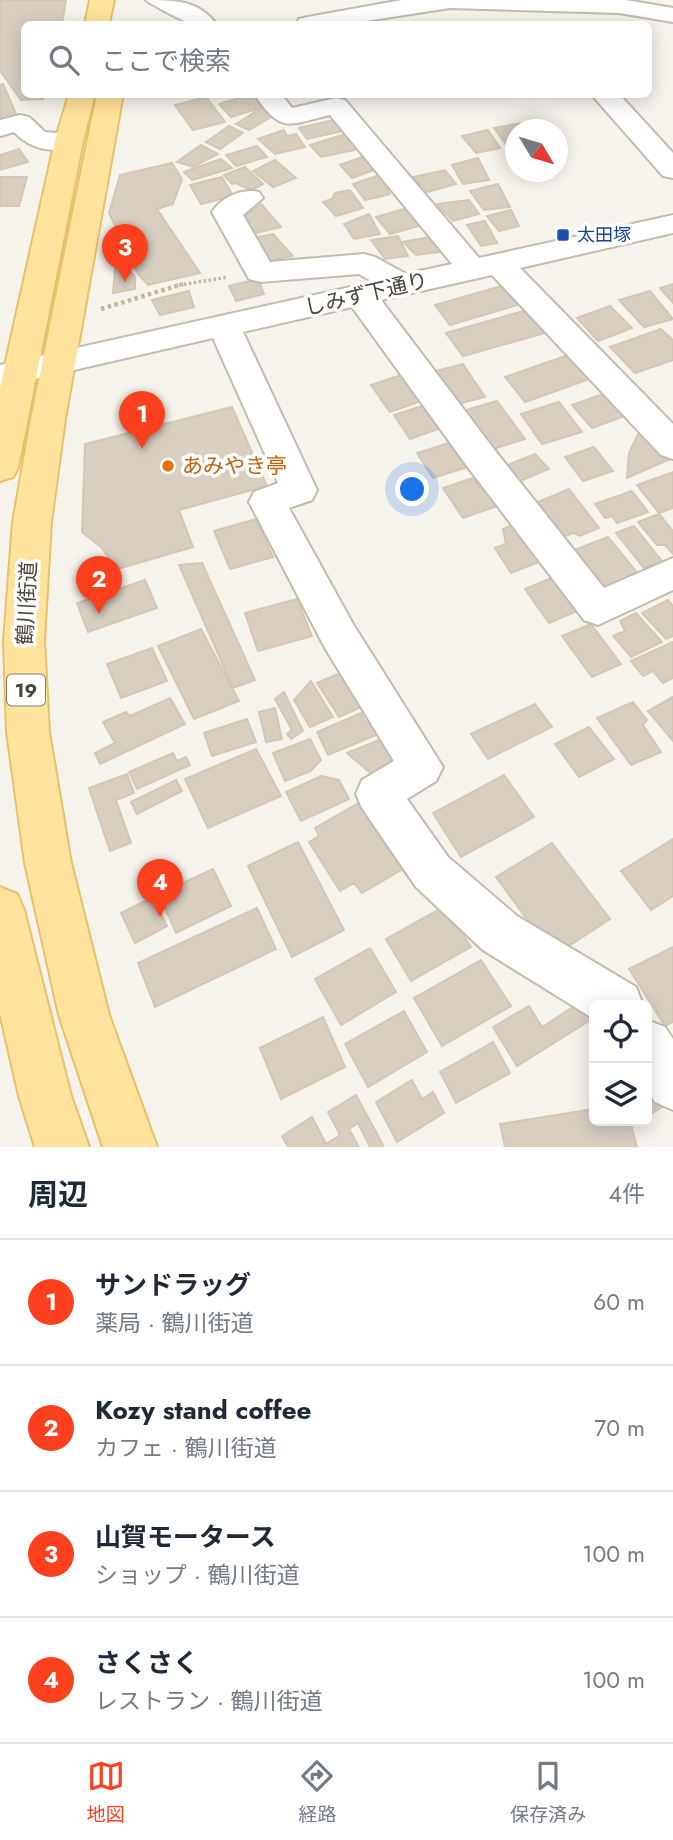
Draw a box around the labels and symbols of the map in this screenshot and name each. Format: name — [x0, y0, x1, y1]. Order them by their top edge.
north arrow — [505, 119, 568, 182]
place label: 太田塚 — [577, 222, 631, 248]
pin: 3 — [102, 224, 148, 282]
marker: 太田塚 — [555, 227, 571, 243]
street label: しみず下通り — [301, 265, 431, 323]
pin: 1 — [119, 391, 165, 449]
place label: あみやき亭 — [182, 451, 287, 481]
marker: あみやき亭 — [160, 458, 176, 474]
your location — [395, 472, 429, 506]
pin: 2 — [76, 556, 122, 614]
street label: 鶴川街道 — [10, 560, 44, 646]
road number: 19 — [7, 674, 45, 706]
pin: 4 — [137, 859, 183, 917]

